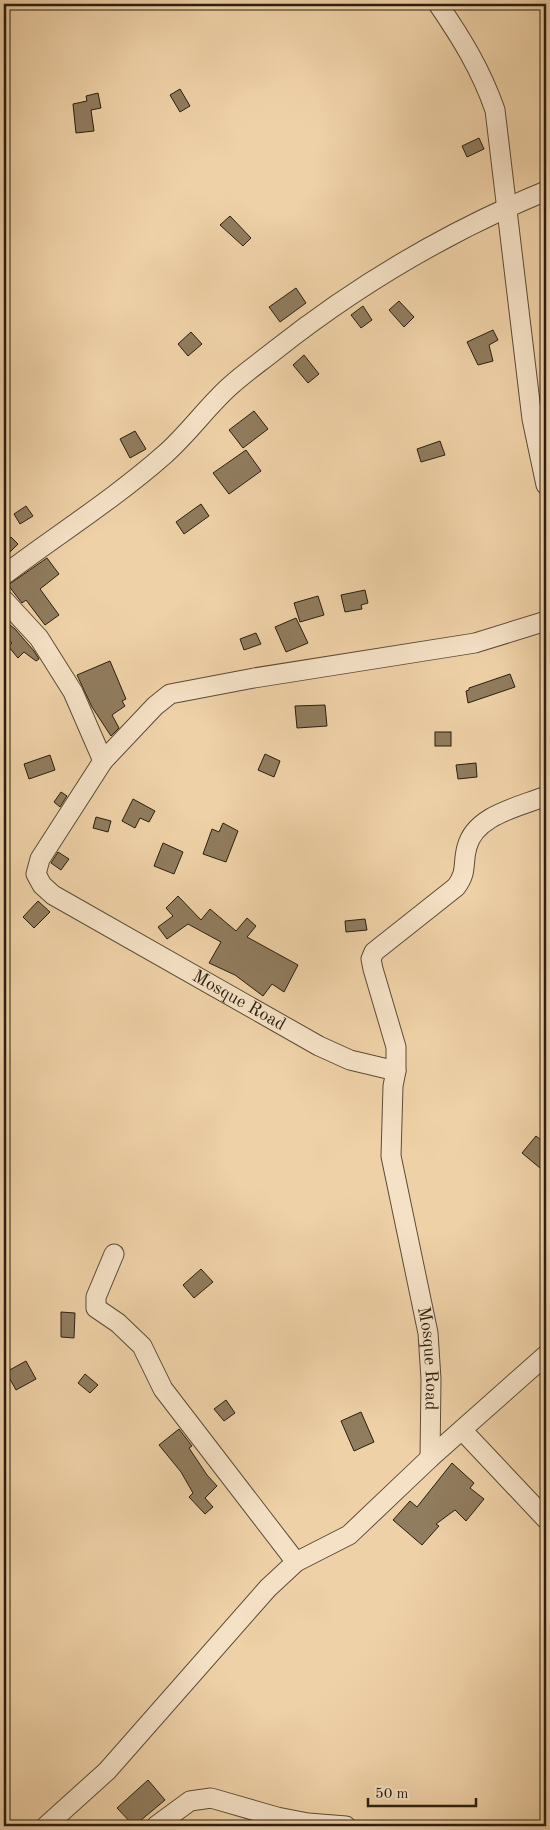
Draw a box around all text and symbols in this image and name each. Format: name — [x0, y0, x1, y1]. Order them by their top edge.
street label: Mosque Road — [189, 967, 289, 1034]
street label: Mosque Road — [414, 1305, 440, 1411]
scale bar — [368, 1775, 475, 1807]
text: 50 m — [375, 1787, 409, 1802]

